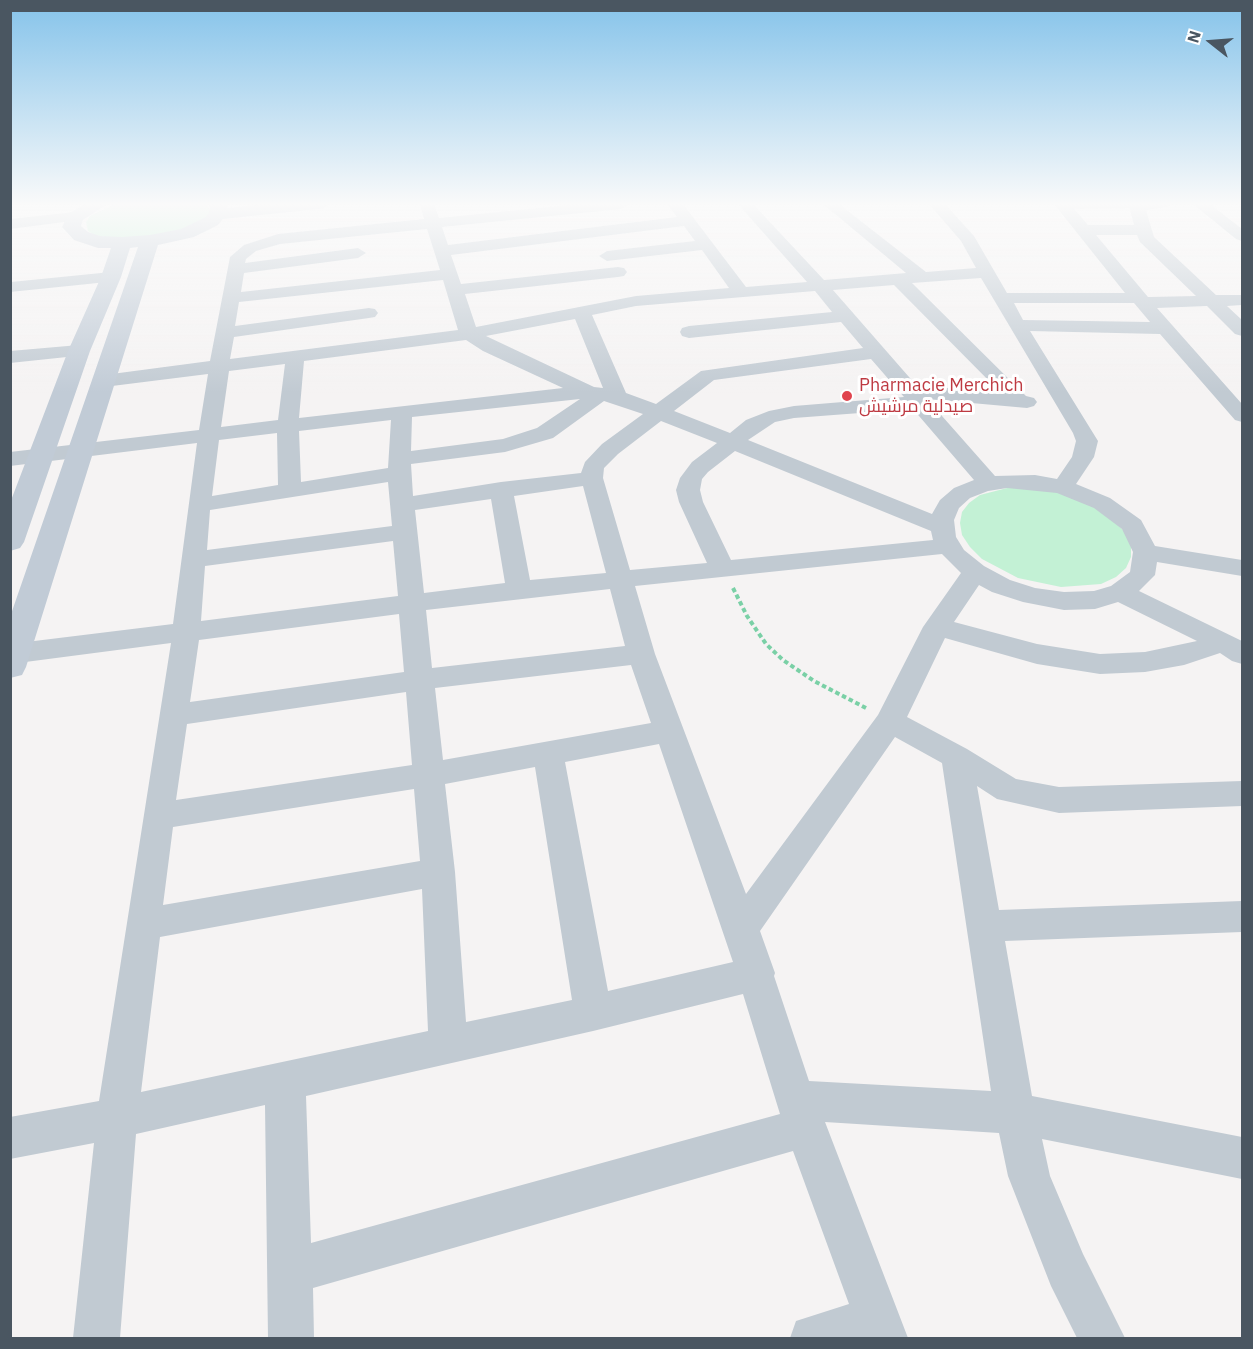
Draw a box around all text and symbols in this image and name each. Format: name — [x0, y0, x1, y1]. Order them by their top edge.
north arrow — [1181, 12, 1241, 72]
text: N — [1183, 28, 1205, 45]
place label: Pharmacie Merchich صيدلية مرشيش — [859, 375, 1023, 418]
marker: Pharmacie Merchich صيدلية مرشيش — [840, 389, 854, 403]

